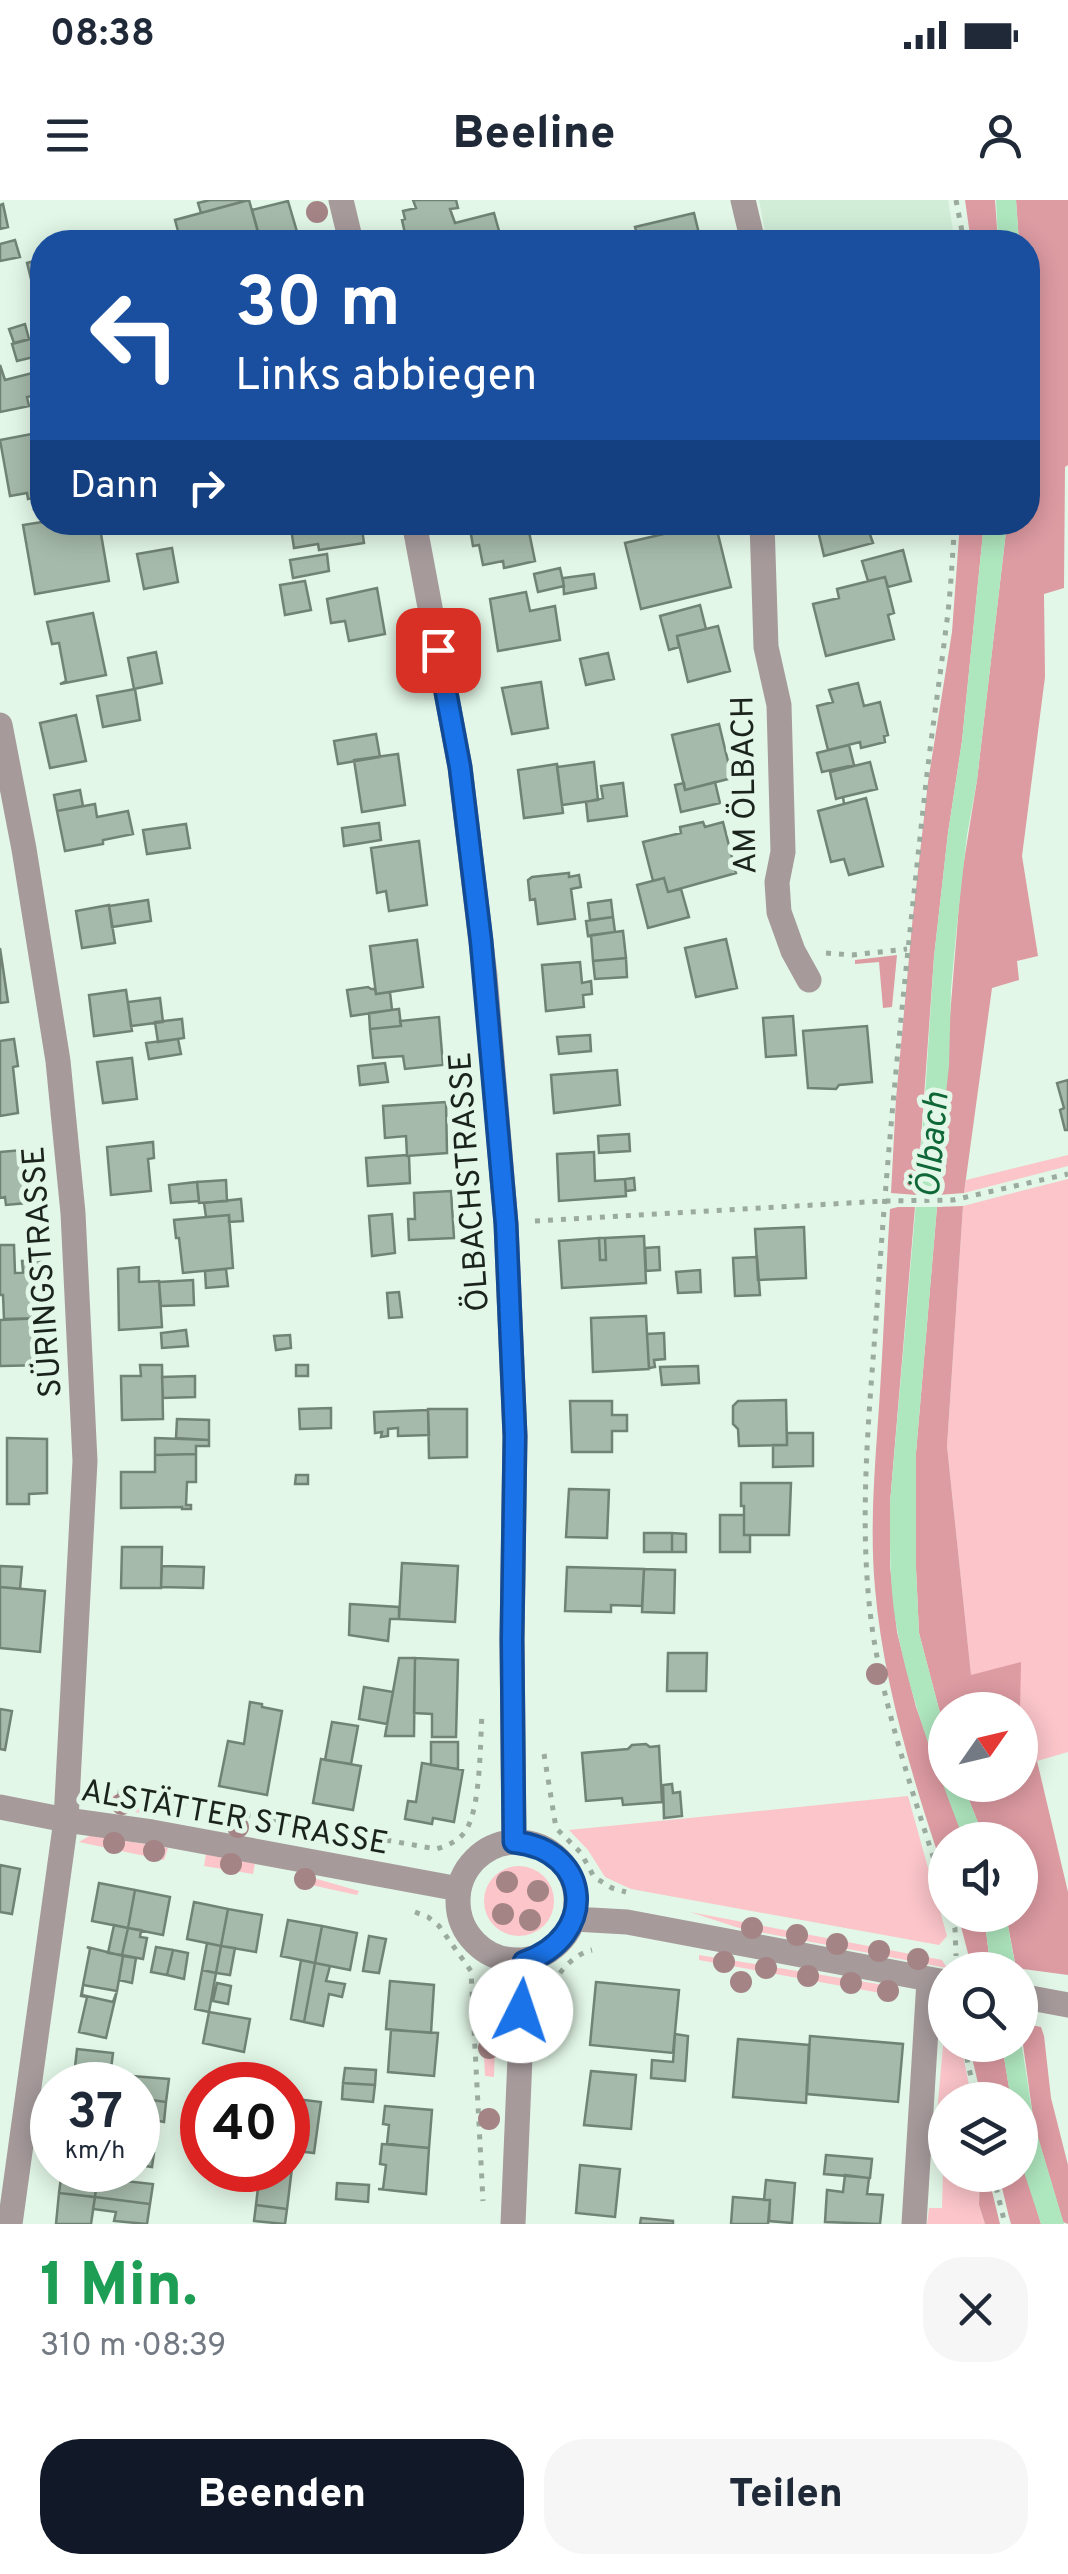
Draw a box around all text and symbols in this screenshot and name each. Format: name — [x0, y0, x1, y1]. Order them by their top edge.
text: 08:38 — [50, 11, 155, 60]
text: Beeline — [453, 107, 615, 164]
icon: menu — [40, 108, 95, 163]
icon: person — [973, 108, 1028, 163]
text: 30 m — [235, 262, 401, 351]
icon: left — [70, 270, 200, 400]
text: Links abbiegen — [235, 349, 537, 406]
icon: right — [179, 460, 234, 515]
text: Dann — [70, 463, 159, 512]
pin — [396, 608, 481, 693]
icon: arrive — [411, 623, 466, 678]
street label: AM ÖLBACH — [722, 695, 768, 875]
street label: ÖLBACHSTRASSE — [440, 1051, 500, 1313]
water label: Ölbach — [907, 1090, 961, 1200]
street label: SÜRINGSTRASSE — [13, 1145, 73, 1399]
north arrow — [928, 1692, 1038, 1802]
map controls — [928, 1692, 1038, 2192]
street label: ALSTÄTTER STRASSE — [78, 1771, 392, 1866]
button: sound — [928, 1822, 1038, 1932]
button: search — [928, 1952, 1038, 2062]
position arrow — [469, 1959, 573, 2063]
speed limit sign: 40 — [180, 2062, 310, 2192]
button: layers — [928, 2082, 1038, 2192]
text: 37 — [67, 2083, 123, 2146]
text: km/h — [65, 2136, 125, 2168]
text: 1 Min. — [40, 2251, 198, 2327]
button: close — [923, 2257, 1028, 2362]
text: 310 m · 08:39 — [40, 2327, 226, 2367]
button: Beenden — [40, 2439, 524, 2554]
button: Teilen — [544, 2439, 1028, 2554]

